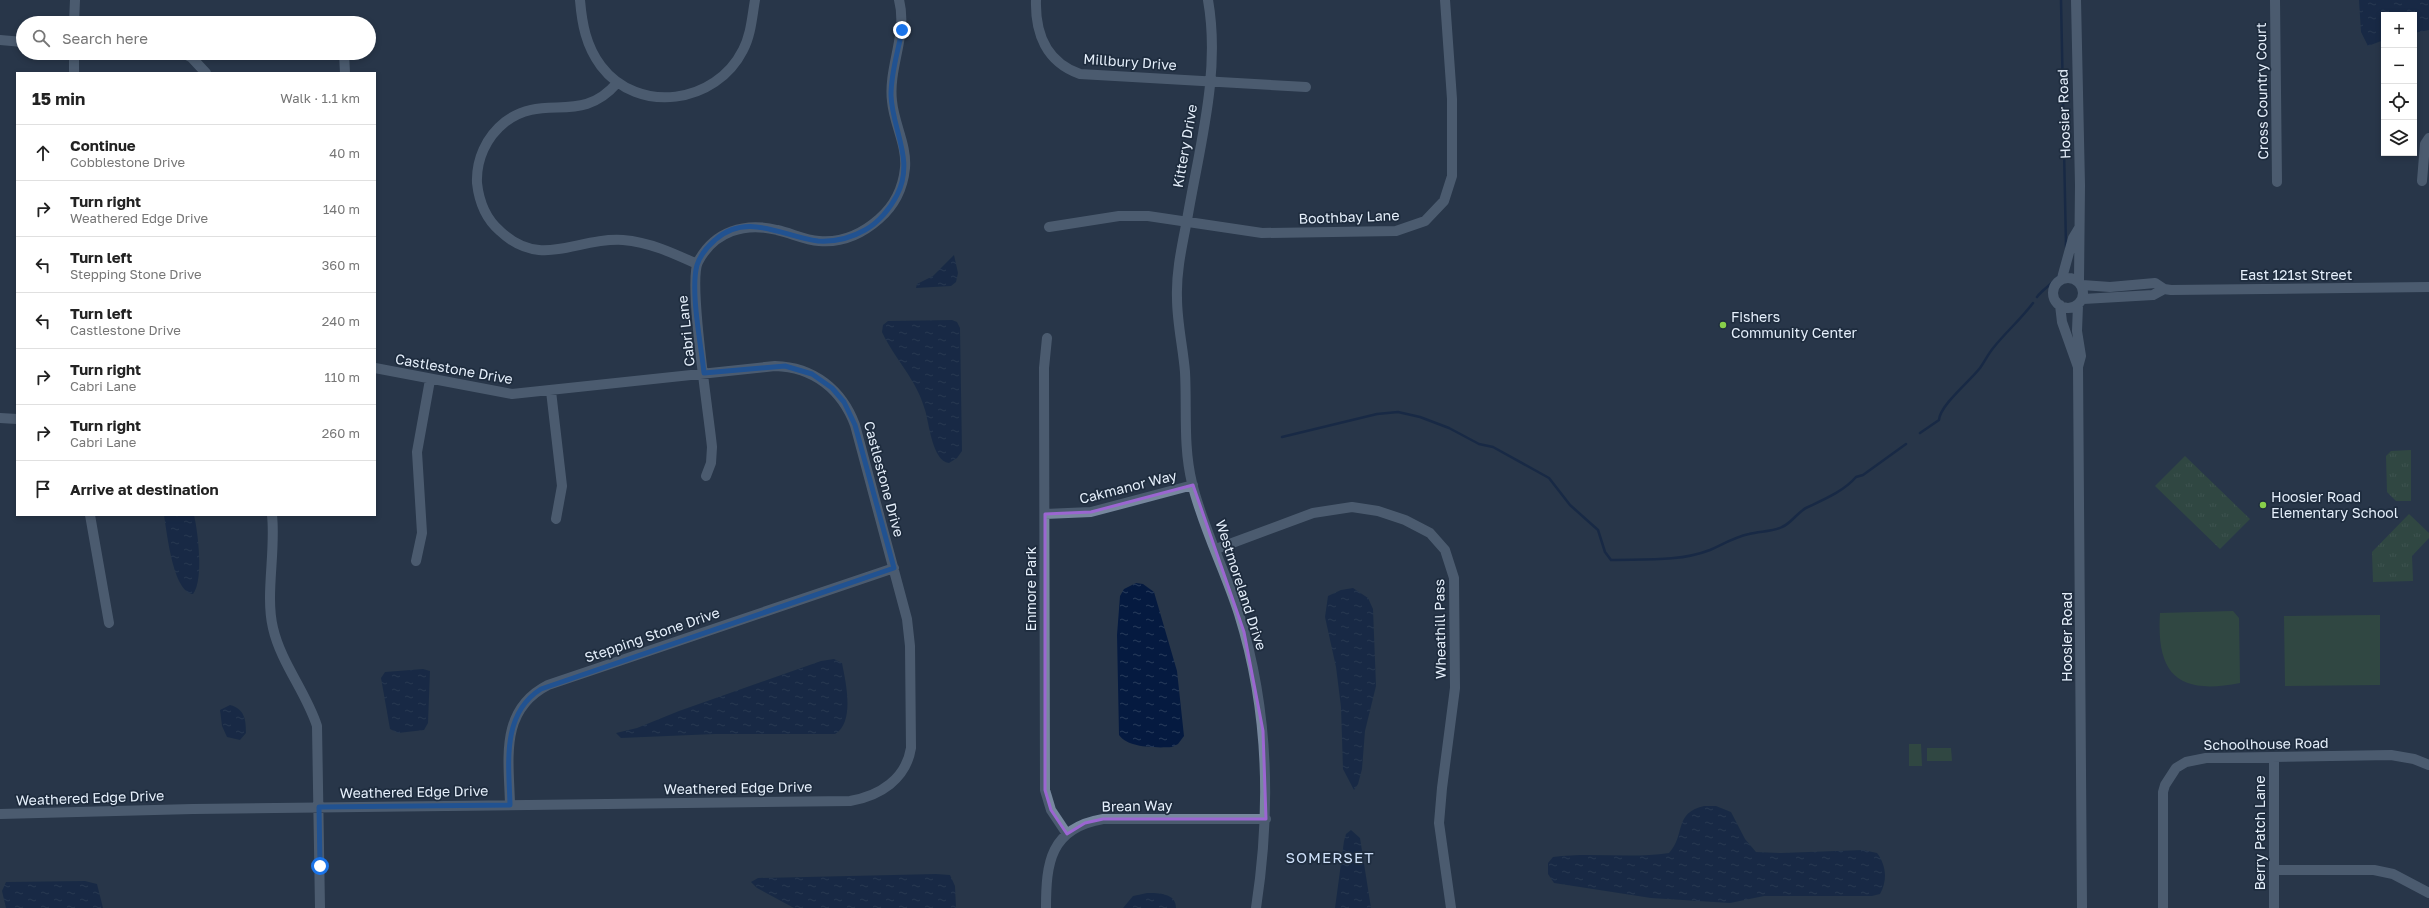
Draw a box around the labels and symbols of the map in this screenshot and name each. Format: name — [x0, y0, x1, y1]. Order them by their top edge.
route end — [893, 21, 911, 39]
street label: Cross Country Court — [2252, 22, 2271, 160]
street label: Millbury Drive — [1083, 50, 1177, 73]
street label: Hoosier Road — [2053, 69, 2074, 159]
street label: Kittery Drive — [1169, 103, 1200, 189]
street label: Boothbay Lane — [1298, 206, 1400, 227]
street label: East 121st Street — [2240, 266, 2352, 283]
street label: Cabri Lane — [673, 295, 698, 368]
place label: Fishers Community Center — [1731, 308, 1858, 341]
marker: Fishers Community Center — [1718, 320, 1728, 330]
street label: Castlestone Drive — [394, 350, 514, 387]
street label: Castlestone Drive — [861, 419, 908, 539]
street label: Cakmanor Way — [1077, 466, 1179, 507]
place label: Hoosier Road Elementary School — [2271, 488, 2398, 521]
marker: Hoosier Road Elementary School — [2258, 500, 2268, 510]
street label: Westmoreland Drive — [1212, 518, 1271, 652]
street label: Enmore Park — [1022, 546, 1039, 632]
street label: Wheathill Pass — [1430, 579, 1449, 679]
street label: Hoosier Road — [2058, 592, 2075, 682]
street label: Stepping Stone Drive — [582, 603, 722, 666]
street label: Schoolhouse Road — [2203, 734, 2329, 753]
street label: Berry Patch Lane — [2251, 775, 2268, 891]
street label: Weathered Edge Drive — [664, 778, 812, 797]
street label: Weathered Edge Drive — [340, 782, 488, 801]
street label: Weathered Edge Drive — [15, 786, 165, 809]
street label: Brean Way — [1101, 796, 1173, 815]
district label: SOMERSET — [1285, 848, 1375, 866]
route start — [311, 857, 329, 875]

